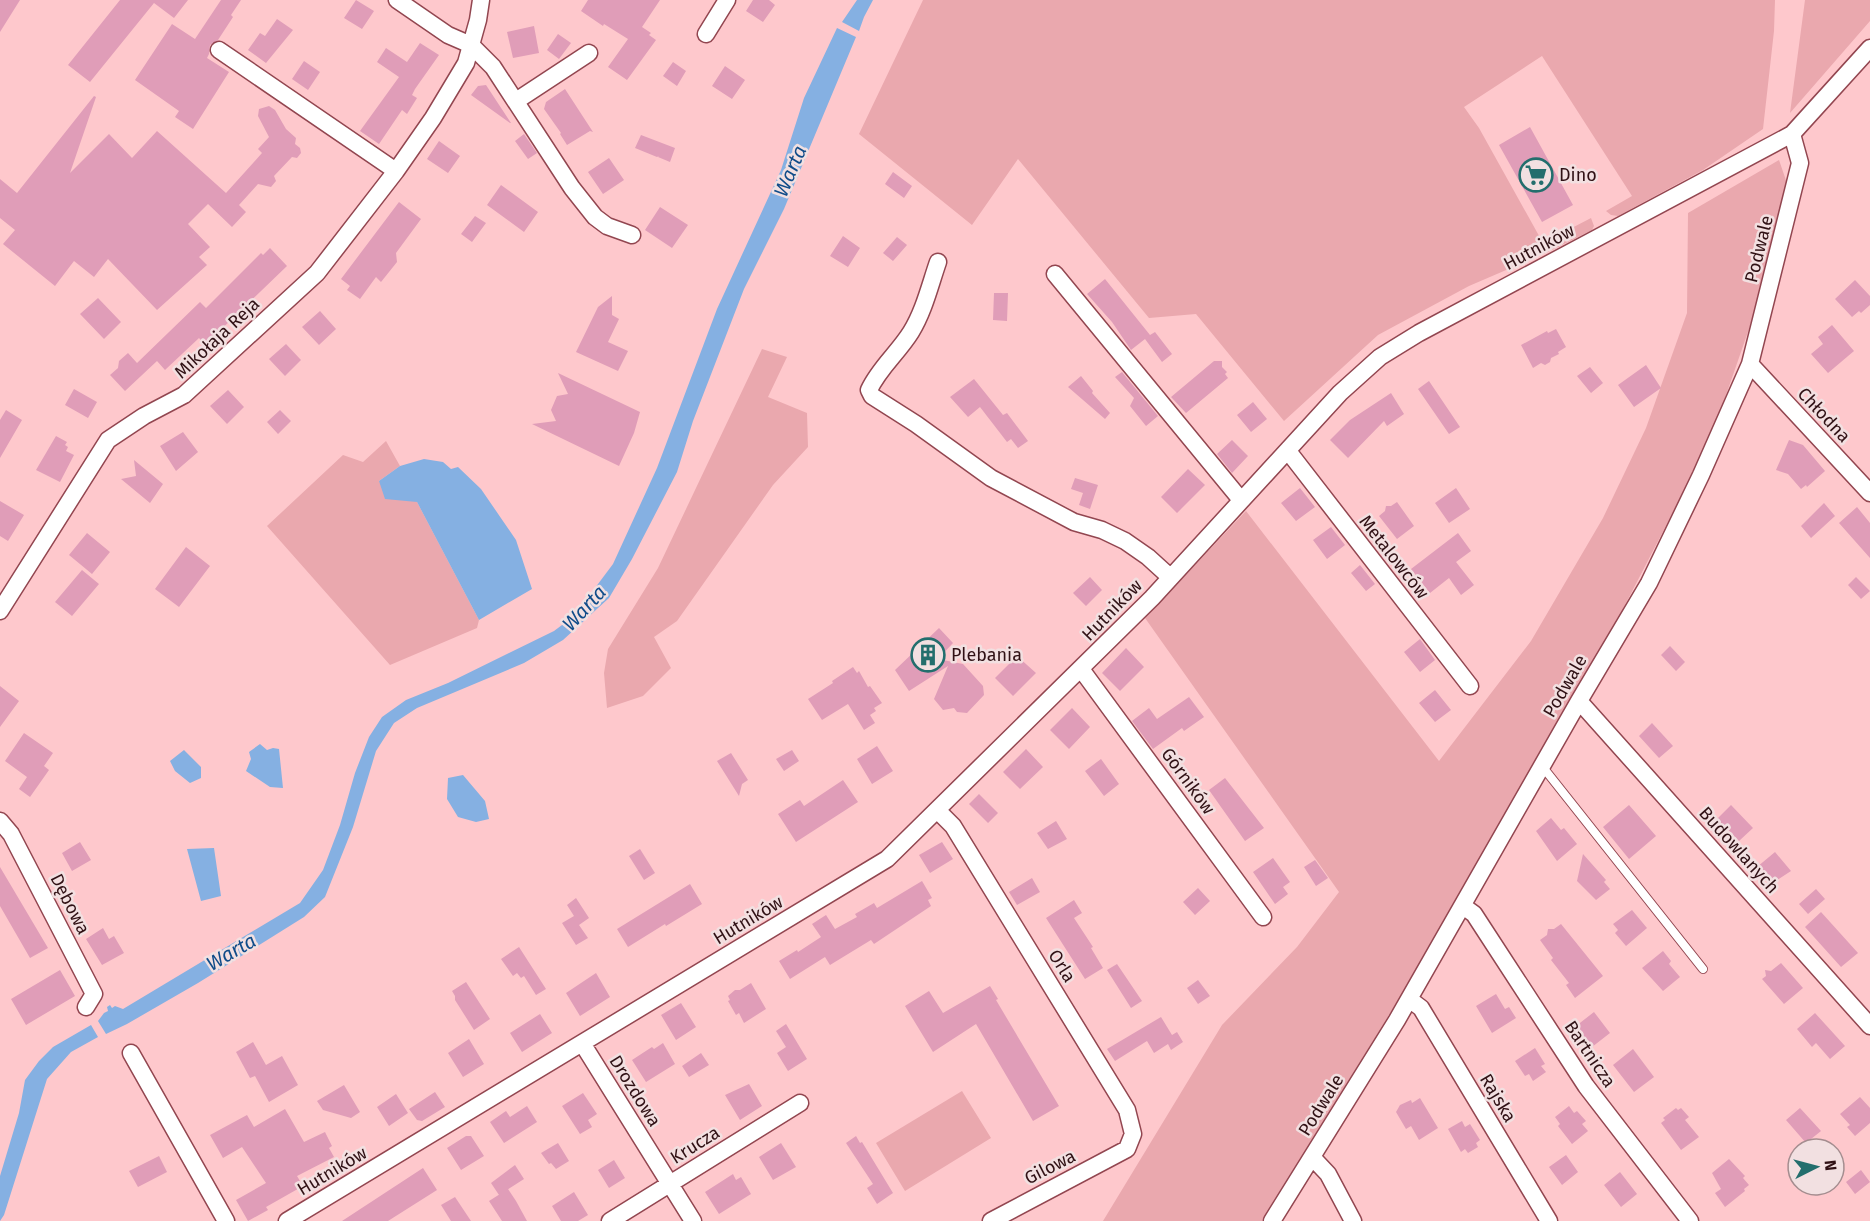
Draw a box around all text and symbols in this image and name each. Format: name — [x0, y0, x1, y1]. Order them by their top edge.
water label: Warta — [769, 142, 811, 200]
supermarket icon: Dino — [1518, 157, 1554, 193]
place label: Dino — [1559, 164, 1597, 186]
street label: Podwale — [1740, 213, 1778, 285]
street label: Hutników — [1500, 219, 1578, 275]
street label: Mikołaja Reja — [170, 293, 264, 383]
street label: Chłodna — [1793, 383, 1855, 447]
street label: Metalowców — [1355, 511, 1434, 603]
street label: Hutników — [1077, 574, 1147, 645]
water label: Warta — [557, 580, 611, 636]
building icon: Plebania — [910, 637, 946, 673]
place label: Plebania — [951, 644, 1022, 666]
street label: Podwale — [1538, 651, 1592, 721]
street label: Górników — [1156, 743, 1220, 819]
street label: Budowlanych — [1694, 802, 1784, 898]
street label: Dębowa — [45, 870, 95, 938]
street label: Hutników — [709, 891, 787, 949]
water label: Warta — [202, 928, 260, 976]
street label: Orla — [1044, 946, 1080, 986]
street label: Bartnicza — [1560, 1016, 1620, 1092]
street label: Drozdowa — [605, 1051, 665, 1131]
street label: Podwale — [1294, 1070, 1348, 1140]
street label: Rajska — [1475, 1070, 1521, 1126]
street label: Krucza — [666, 1121, 724, 1169]
north arrow — [1786, 1137, 1846, 1197]
street label: Hutników — [293, 1142, 371, 1200]
street label: Gilowa — [1021, 1145, 1079, 1189]
text: N — [1820, 1159, 1840, 1172]

